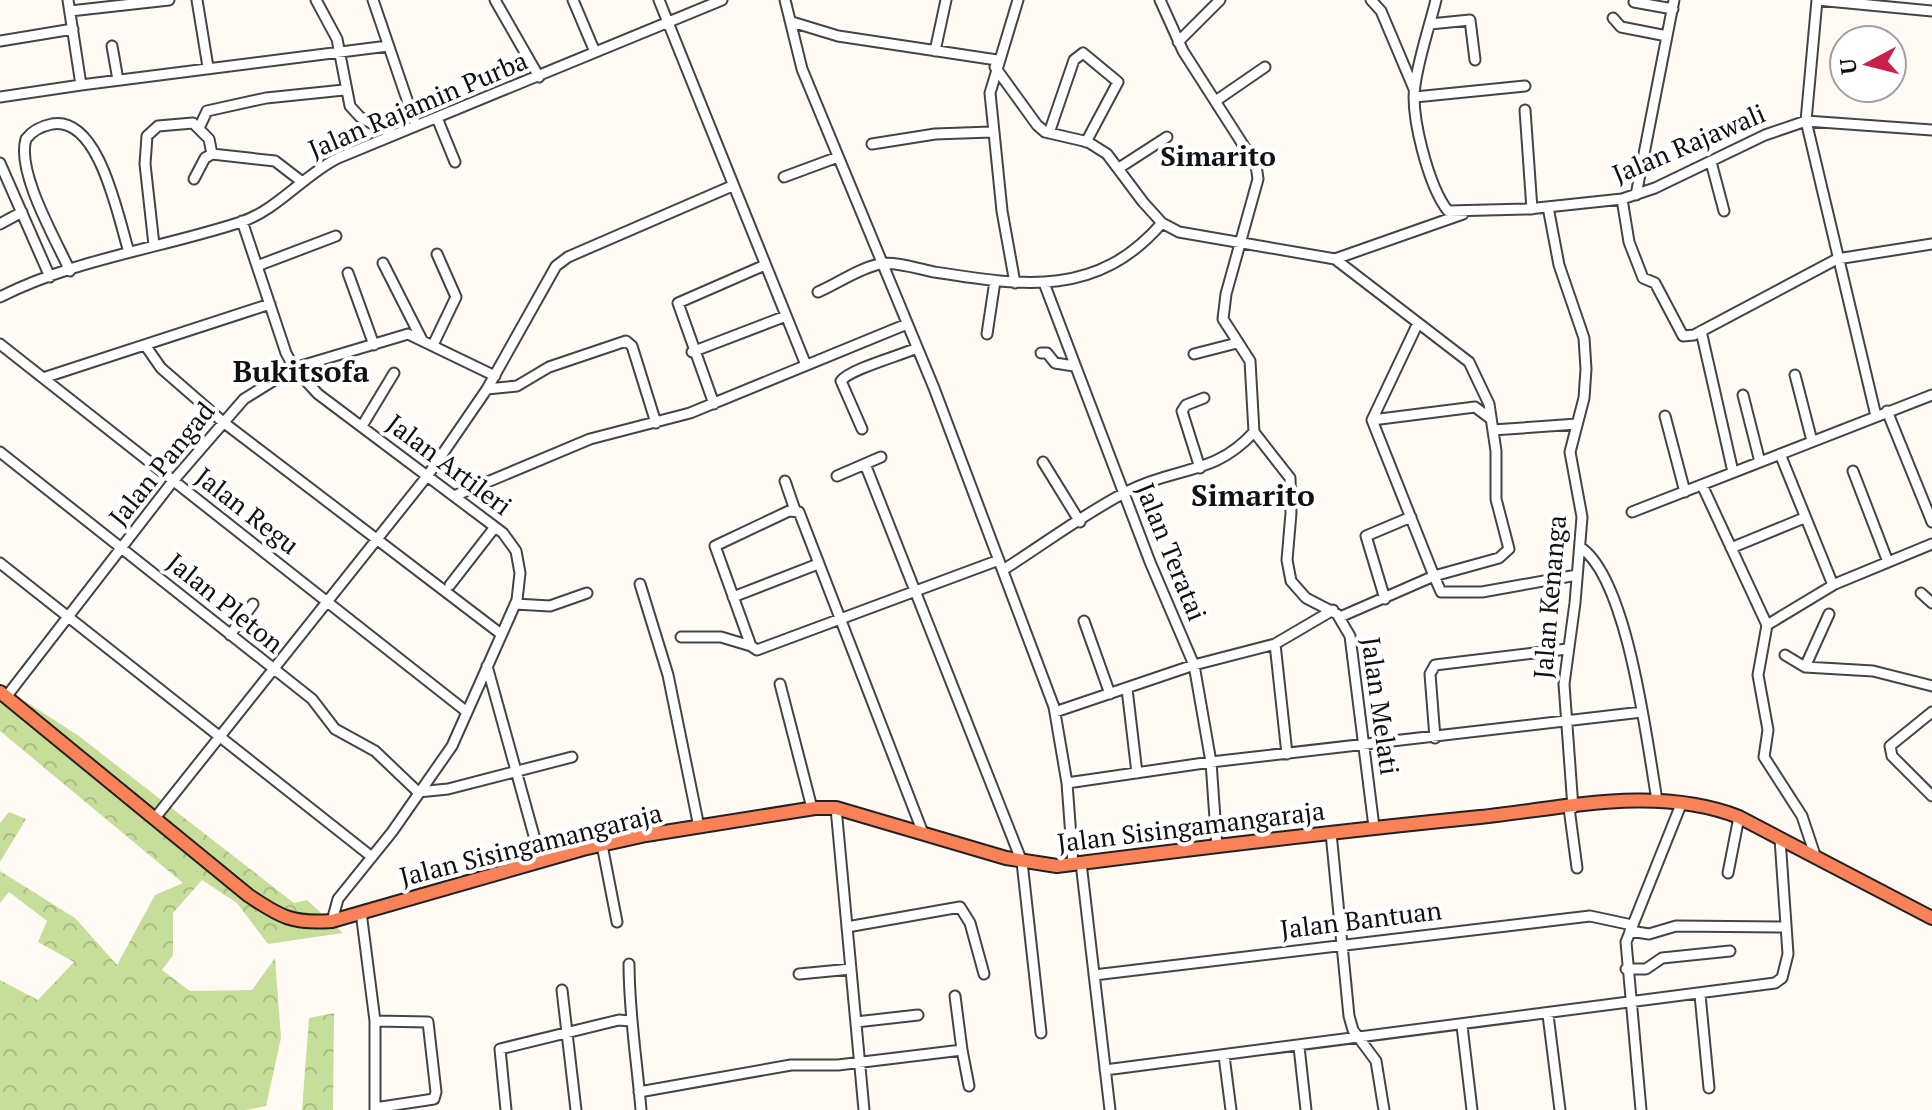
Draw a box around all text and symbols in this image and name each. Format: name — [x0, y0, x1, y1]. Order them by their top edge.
north arrow — [1828, 24, 1908, 104]
street label: Jalan Rajamin Purba — [303, 43, 532, 166]
text: U — [1832, 57, 1863, 76]
street label: Jalan Rajawali — [1607, 96, 1770, 191]
district label: Simarito — [1160, 137, 1276, 174]
district label: Bukitsofa — [233, 351, 370, 391]
street label: Jalan Pangad — [101, 394, 222, 532]
street label: Jalan Artileri — [380, 406, 519, 522]
street label: Jalan Regu — [189, 459, 306, 561]
district label: Simarito — [1191, 475, 1315, 515]
street label: Jalan Teratai — [1129, 478, 1215, 626]
street label: Jalan Kenanga — [1525, 514, 1573, 680]
street label: Jalan Pleton — [160, 545, 291, 660]
street label: Jalan Melati — [1354, 635, 1407, 777]
street label: Jalan Sisingamangaraja — [1055, 793, 1327, 859]
street label: Jalan Sisingamangaraja — [396, 795, 666, 893]
street label: Jalan Bantuan — [1278, 892, 1444, 946]

